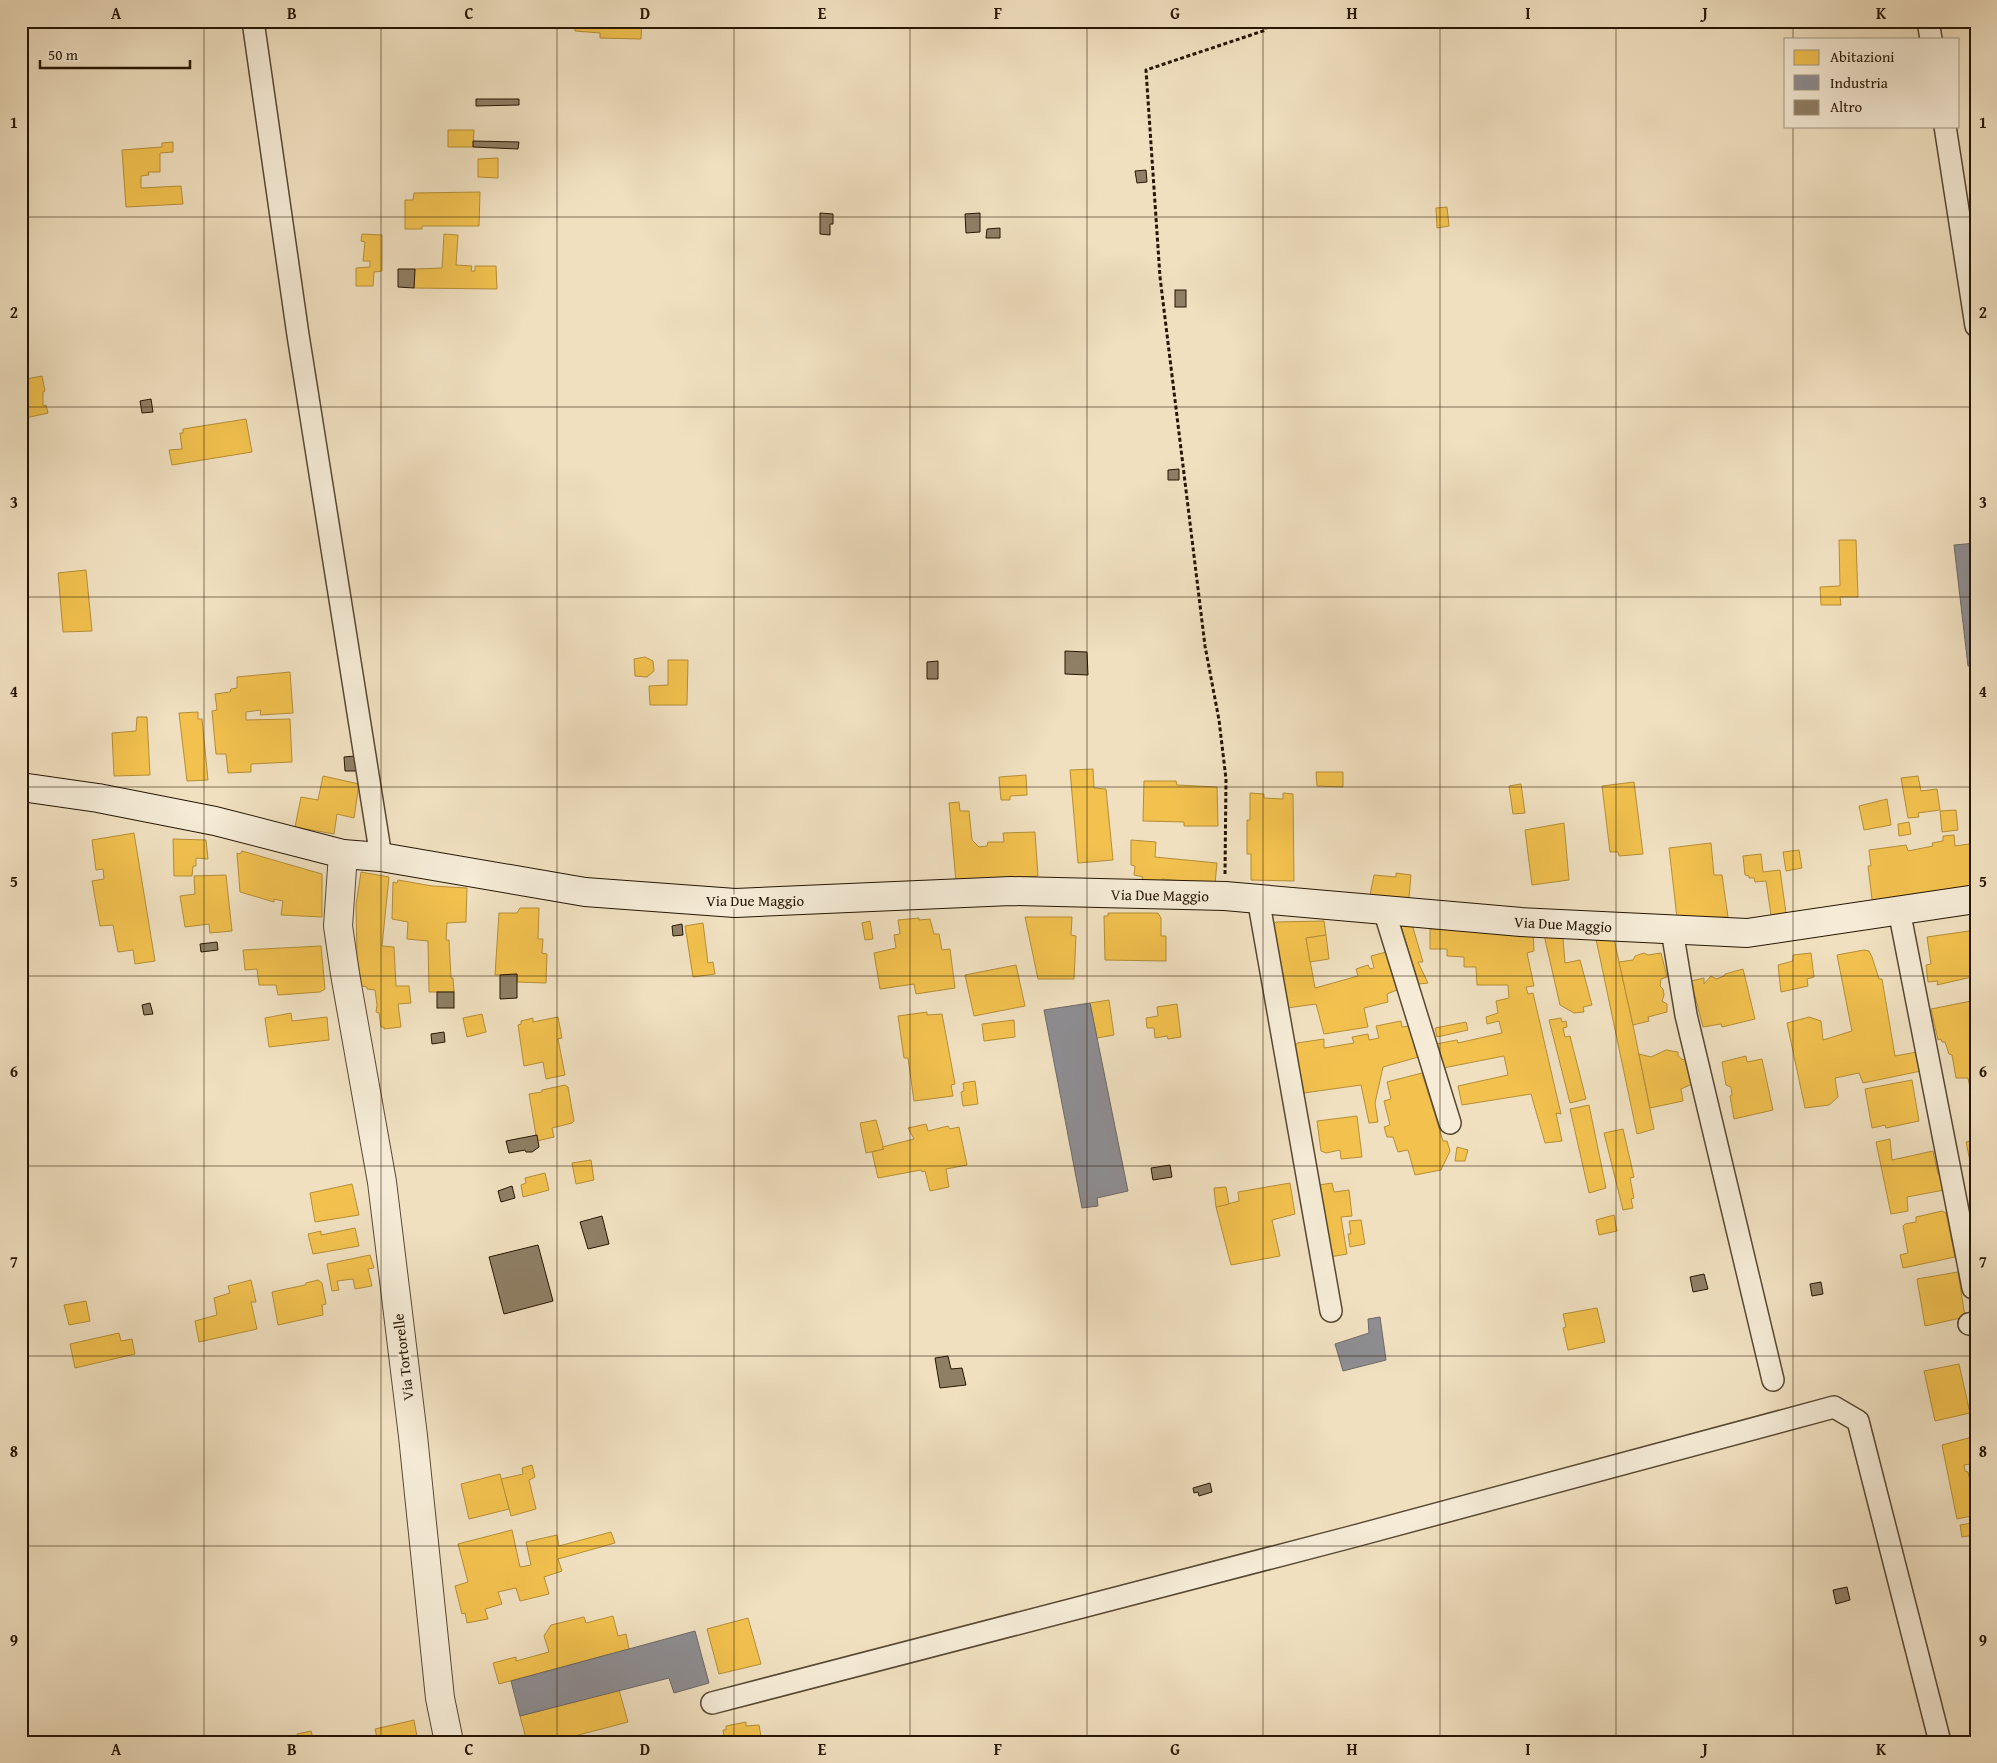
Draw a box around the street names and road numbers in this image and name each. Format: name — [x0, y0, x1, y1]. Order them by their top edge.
street label: Via Due Maggio — [1111, 884, 1210, 906]
street label: Via Due Maggio — [706, 890, 804, 911]
street label: Via Due Maggio — [1513, 911, 1613, 937]
street label: Via Tortorelle — [387, 1312, 419, 1402]

